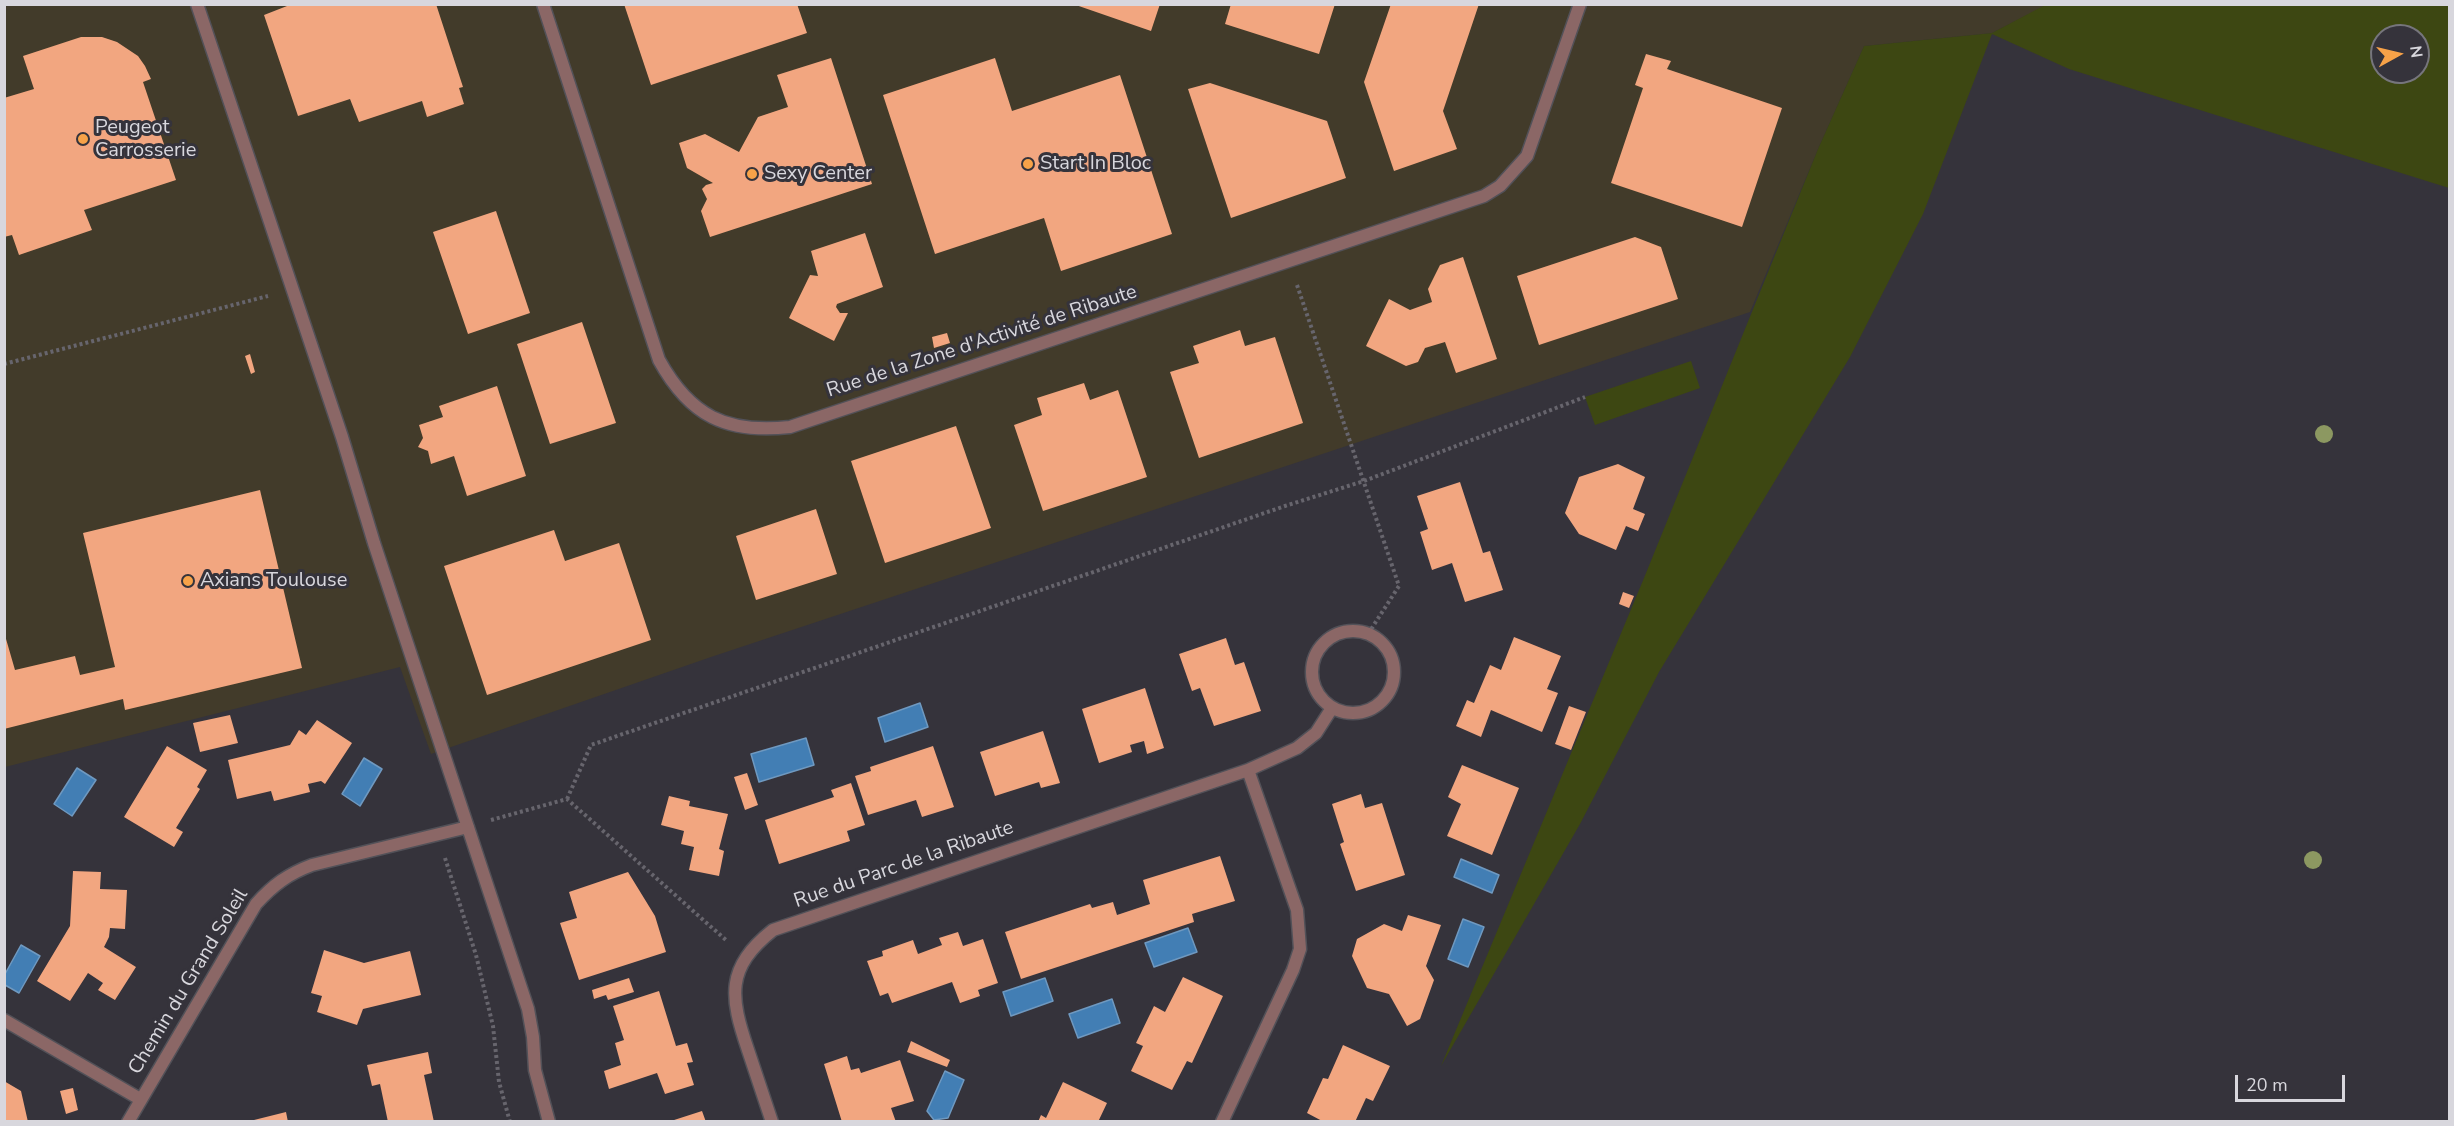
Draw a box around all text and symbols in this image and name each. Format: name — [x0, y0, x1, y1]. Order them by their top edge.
north arrow — [2370, 24, 2430, 84]
text: N — [2404, 44, 2428, 59]
place label: Peugeot Carrosserie — [95, 116, 196, 163]
marker: Peugeot Carrosserie — [76, 132, 90, 146]
place label: Start In Bloc — [1040, 152, 1151, 176]
marker: Start In Bloc — [1021, 157, 1035, 171]
place label: Sexy Center — [764, 162, 872, 186]
marker: Sexy Center — [745, 167, 759, 181]
street label: Rue de la Zone d'Activité de Ribaute — [824, 280, 1140, 404]
place label: Axians Toulouse — [200, 569, 347, 593]
marker: Axians Toulouse — [181, 574, 195, 588]
street label: Rue du Parc de la Ribaute — [791, 816, 1017, 914]
street label: Chemin du Grand Soleil — [124, 885, 254, 1079]
scale bar — [2238, 1063, 2348, 1101]
text: 20 m — [2246, 1073, 2288, 1097]

